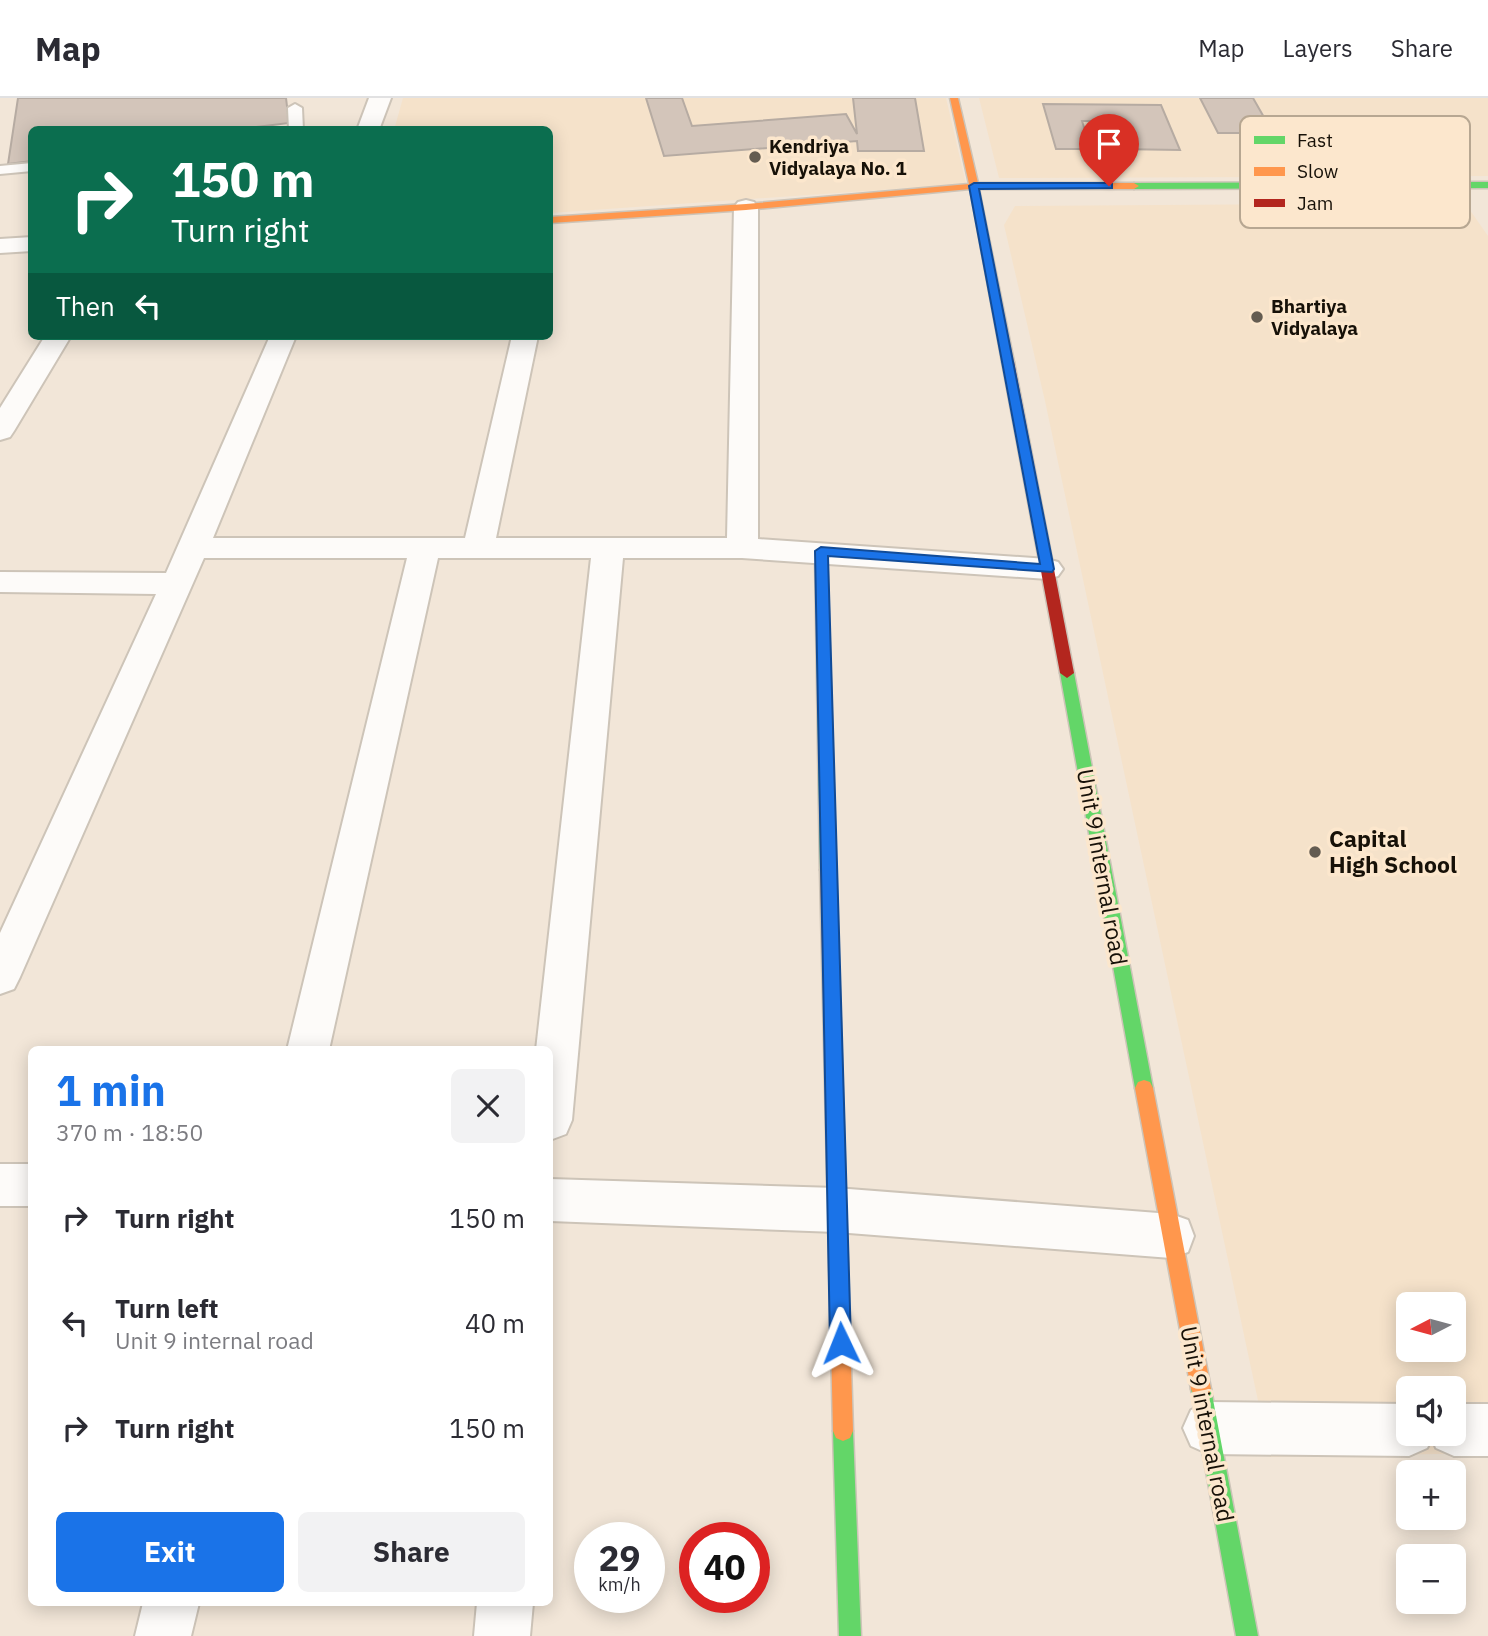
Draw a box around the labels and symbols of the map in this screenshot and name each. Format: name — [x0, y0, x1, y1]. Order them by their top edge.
pin — [1079, 114, 1139, 186]
legend — [1240, 116, 1470, 228]
text: Fast — [1297, 128, 1333, 152]
place label: Kendriya Vidyalaya No. 1 — [769, 134, 907, 180]
marker: Kendriya Vidyalaya No. 1 — [747, 149, 763, 165]
text: Slow — [1297, 159, 1338, 183]
text: Jam — [1297, 191, 1333, 215]
place label: Bhartiya Vidyalaya — [1271, 294, 1358, 340]
marker: Bhartiya Vidyalaya — [1249, 309, 1265, 325]
street label: Unit 9 internal road — [1071, 766, 1135, 967]
place label: Capital High School — [1329, 823, 1457, 879]
marker: Capital High School — [1307, 844, 1323, 860]
north arrow — [1396, 1292, 1466, 1362]
position arrow — [804, 1306, 878, 1380]
street label: Unit 9 internal road — [1174, 1323, 1242, 1524]
speed limit sign: 40 — [679, 1522, 770, 1613]

